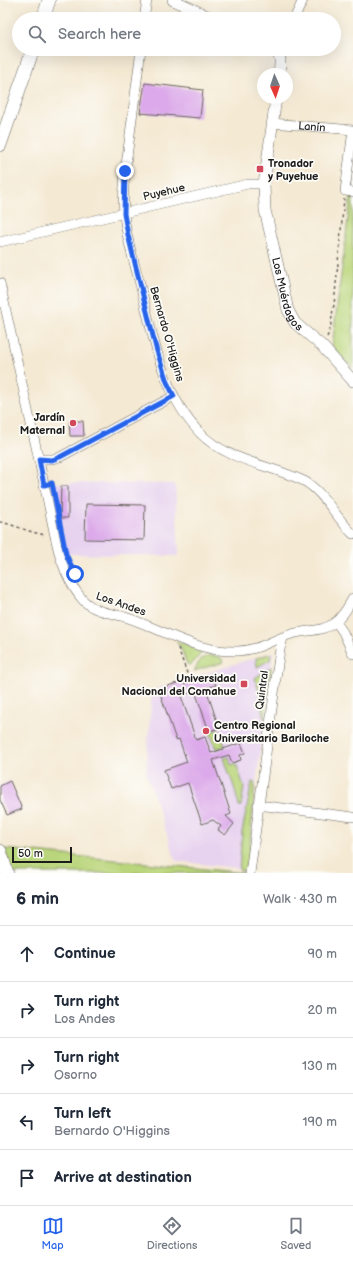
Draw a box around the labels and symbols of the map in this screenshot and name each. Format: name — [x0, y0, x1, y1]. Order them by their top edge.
north arrow — [257, 68, 293, 104]
street label: Lanín — [298, 119, 326, 134]
place label: Tronador y Puyehue — [268, 157, 318, 183]
route end — [116, 162, 134, 180]
marker: Tronador y Puyehue — [255, 164, 265, 174]
street label: Puyehue — [142, 181, 187, 203]
street label: Los Muérdagos — [270, 256, 306, 334]
street label: Bernardo O'Higgins — [147, 285, 187, 383]
place label: Jardín Maternal — [20, 411, 65, 437]
marker: Jardín Maternal — [68, 418, 78, 428]
route start — [66, 565, 84, 583]
street label: Los Andes — [94, 589, 148, 619]
street label: Quintral — [253, 670, 271, 710]
place label: Universidad Nacional del Comahue — [122, 672, 236, 698]
marker: Universidad Nacional del Comahue — [239, 679, 249, 689]
place label: Centro Regional Universitario Bariloche — [214, 719, 329, 745]
marker: Centro Regional Universitario Bariloche — [201, 726, 211, 736]
scale bar — [12, 845, 72, 864]

